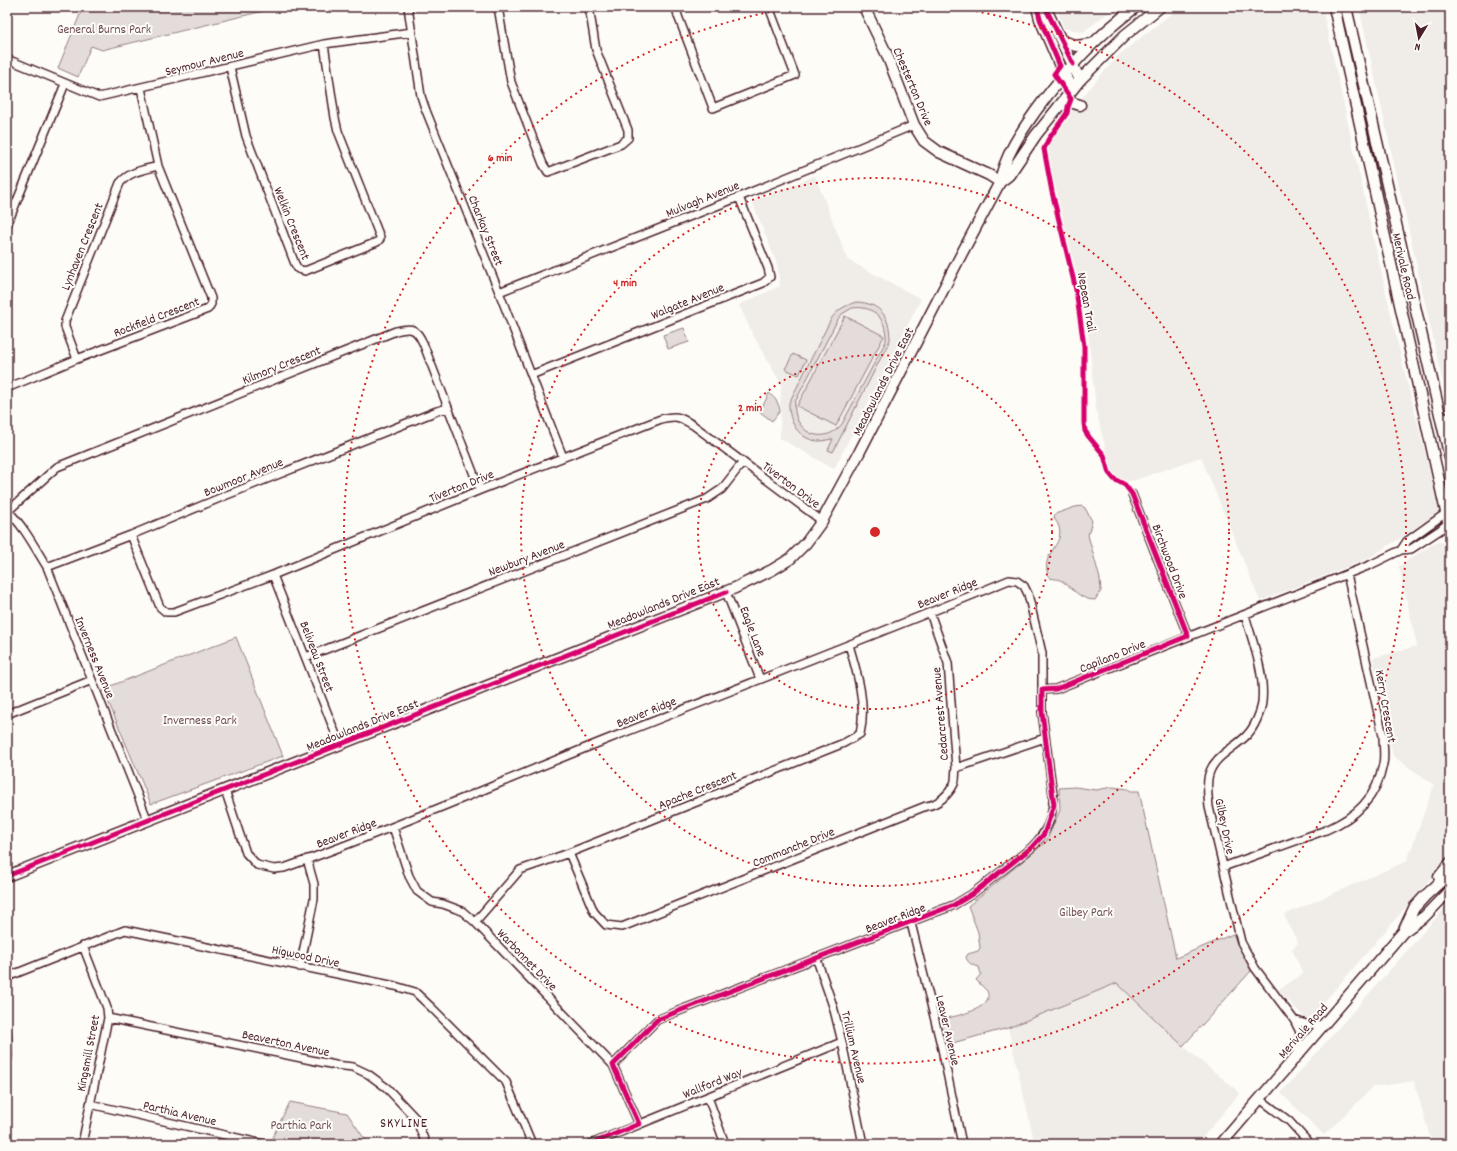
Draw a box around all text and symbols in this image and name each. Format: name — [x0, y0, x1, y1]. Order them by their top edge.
north arrow — [1399, 18, 1439, 58]
park label: General Burns Park — [57, 21, 151, 40]
text: N — [1413, 37, 1422, 54]
street label: Seymour Avenue — [163, 44, 246, 82]
street label: Chesterton Drive — [887, 45, 937, 129]
text: 6 min — [488, 150, 513, 167]
street label: Mulvagh Avenue — [663, 177, 743, 224]
street label: Welkin Crescent — [267, 185, 314, 263]
street label: Charkay Street — [462, 193, 508, 269]
street label: Lynhaven Crescent — [57, 200, 110, 294]
street label: Merivale Road — [1386, 231, 1419, 302]
street label: Nepean Trail — [1071, 271, 1100, 334]
text: 4 min — [613, 275, 637, 292]
street label: Walgate Avenue — [648, 279, 728, 326]
street label: Rockfield Crescent — [111, 293, 203, 343]
street label: Meadowlands Drive East — [849, 324, 920, 440]
street label: Kilmory Crescent — [240, 342, 324, 391]
text: 2 min — [738, 400, 762, 417]
street label: Bowmoor Avenue — [201, 454, 287, 503]
street label: Tiverton Drive — [758, 458, 824, 514]
street label: Tiverton Drive — [427, 466, 497, 509]
street label: Birchwood Drive — [1146, 522, 1192, 602]
centre of rings — [868, 525, 882, 539]
street label: Newbury Avenue — [486, 536, 568, 583]
street label: Meadowlands Drive East — [605, 573, 723, 636]
street label: Beaver Ridge — [915, 574, 981, 615]
street label: Eagle Lane — [733, 604, 770, 660]
street label: Inverness Avenue — [69, 614, 119, 702]
street label: Beliveau Street — [293, 619, 338, 695]
street label: Capilano Drive — [1077, 635, 1149, 679]
street label: Cedarcrest Avenue — [928, 666, 955, 761]
street label: Kerry Crescent — [1369, 668, 1400, 745]
street label: Beaver Ridge — [614, 693, 680, 734]
street label: Meadowlands Drive East — [304, 695, 422, 758]
park label: Inverness Park — [163, 712, 237, 731]
street label: Apache Crescent — [656, 767, 740, 816]
street label: Gilbey Drive — [1208, 797, 1239, 856]
street label: Beaver Ridge — [314, 814, 380, 855]
street label: Commanche Drive — [750, 823, 838, 873]
street label: Beaver Ridge — [863, 899, 929, 940]
park label: Gilbey Park — [1059, 904, 1113, 923]
street label: Warbonnet Drive — [491, 925, 561, 996]
street label: Higwood Drive — [270, 941, 341, 974]
street label: Leaver Avenue — [929, 994, 964, 1068]
street label: Merivale Road — [1274, 1000, 1333, 1064]
street label: Trillium Avenue — [835, 1009, 870, 1086]
street label: Kingsmill Street — [73, 1013, 106, 1093]
street label: Beaverton Avenue — [240, 1026, 331, 1063]
street label: Wallford Way — [680, 1063, 746, 1105]
street label: Parthia Avenue — [141, 1097, 218, 1132]
district label: SKYLINE — [380, 1114, 428, 1134]
park label: Parthia Park — [270, 1117, 332, 1136]

